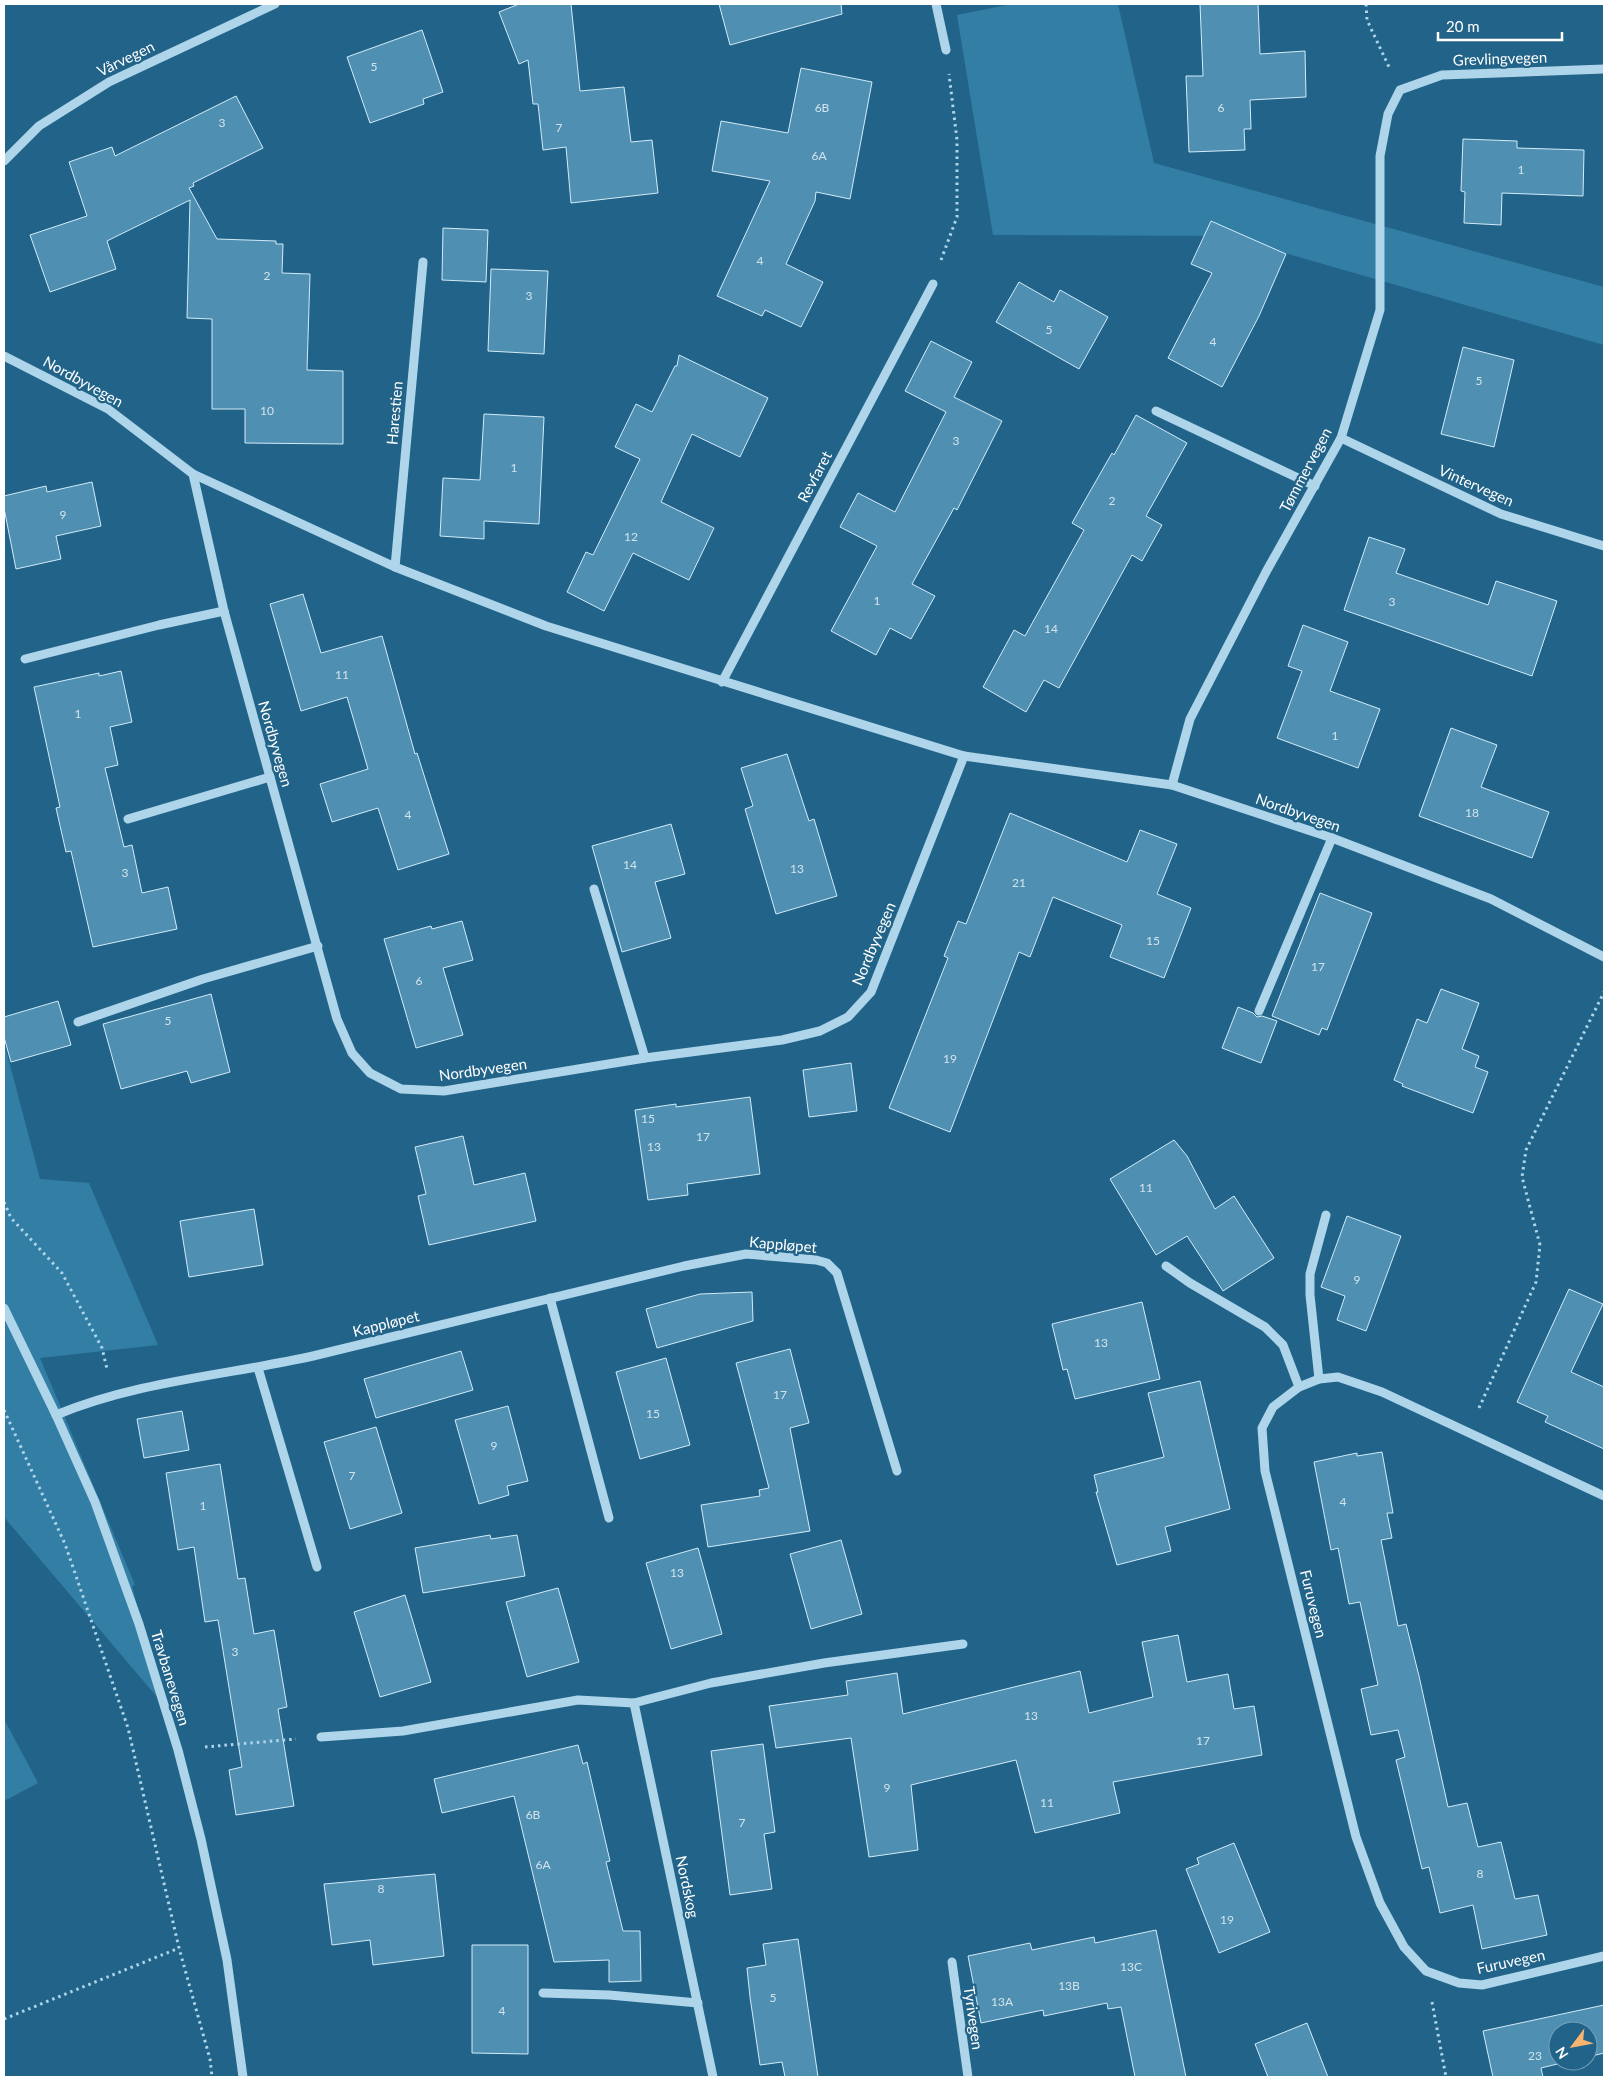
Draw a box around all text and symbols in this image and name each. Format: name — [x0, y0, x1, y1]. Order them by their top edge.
scale bar — [1438, 10, 1562, 42]
text: 20 m — [1446, 17, 1480, 35]
street label: Vårvegen — [94, 37, 157, 80]
street label: Grevlingvegen — [1453, 47, 1547, 69]
house number: 5 — [371, 59, 378, 74]
house number: 6B — [815, 100, 830, 115]
house number: 6 — [1218, 100, 1225, 115]
house number: 3 — [219, 115, 226, 130]
house number: 7 — [556, 120, 563, 135]
house number: 6A — [811, 148, 827, 163]
house number: 1 — [1518, 162, 1525, 177]
house number: 4 — [757, 253, 764, 268]
house number: 2 — [264, 268, 271, 283]
house number: 3 — [526, 288, 533, 303]
house number: 5 — [1046, 322, 1053, 337]
house number: 4 — [1210, 334, 1217, 349]
street label: Nordbyvegen — [40, 352, 127, 410]
house number: 5 — [1476, 373, 1483, 388]
street label: Harestien — [382, 380, 406, 445]
house number: 10 — [260, 403, 274, 418]
street label: Tømmervegen — [1275, 424, 1335, 515]
house number: 3 — [953, 433, 960, 448]
street label: Revfaret — [793, 447, 835, 505]
house number: 1 — [511, 460, 518, 475]
street label: Vintervegen — [1436, 461, 1517, 510]
house number: 2 — [1109, 493, 1116, 508]
house number: 9 — [60, 507, 67, 522]
house number: 12 — [624, 529, 638, 544]
house number: 1 — [874, 593, 881, 608]
house number: 3 — [1389, 594, 1396, 609]
house number: 14 — [1044, 621, 1058, 636]
house number: 11 — [335, 667, 349, 682]
street label: Nordbyvegen — [255, 699, 297, 789]
house number: 1 — [75, 706, 82, 721]
house number: 1 — [1332, 728, 1339, 743]
street label: Nordbyvegen — [1253, 789, 1343, 835]
house number: 18 — [1465, 805, 1479, 820]
house number: 4 — [405, 807, 412, 822]
house number: 14 — [623, 857, 637, 872]
house number: 13 — [790, 861, 804, 876]
house number: 3 — [122, 865, 129, 880]
house number: 21 — [1012, 875, 1026, 890]
street label: Nordbyvegen — [847, 899, 899, 988]
house number: 15 — [1146, 933, 1160, 948]
house number: 17 — [1311, 959, 1325, 974]
house number: 6 — [416, 973, 423, 988]
house number: 5 — [165, 1013, 172, 1028]
house number: 19 — [943, 1051, 957, 1066]
street label: Nordbyvegen — [438, 1054, 528, 1084]
house number: 15 — [641, 1111, 655, 1126]
house number: 17 — [696, 1129, 710, 1144]
house number: 13 — [647, 1139, 661, 1154]
house number: 11 — [1139, 1180, 1153, 1195]
street label: Kappløpet — [749, 1232, 818, 1256]
house number: 9 — [1354, 1272, 1361, 1287]
street label: Kappløpet — [351, 1306, 421, 1340]
house number: 13 — [1094, 1335, 1108, 1350]
house number: 17 — [773, 1387, 787, 1402]
house number: 15 — [646, 1406, 660, 1421]
house number: 9 — [491, 1438, 498, 1453]
house number: 7 — [349, 1468, 356, 1483]
house number: 4 — [1340, 1494, 1347, 1509]
house number: 1 — [200, 1498, 207, 1513]
house number: 13 — [670, 1565, 684, 1580]
street label: Furuvegen — [1297, 1568, 1331, 1640]
street label: Travbanevegen — [148, 1628, 194, 1728]
house number: 3 — [232, 1644, 239, 1659]
house number: 13 — [1024, 1708, 1038, 1723]
house number: 17 — [1196, 1733, 1210, 1748]
house number: 9 — [884, 1780, 891, 1795]
house number: 11 — [1040, 1795, 1054, 1810]
house number: 6B — [526, 1807, 541, 1822]
house number: 7 — [739, 1815, 746, 1830]
street label: Nordskog — [673, 1854, 703, 1920]
house number: 6A — [535, 1857, 551, 1872]
house number: 8 — [1477, 1866, 1484, 1881]
house number: 8 — [378, 1881, 385, 1896]
house number: 19 — [1220, 1912, 1234, 1927]
street label: Furuvegen — [1475, 1945, 1547, 1977]
house number: 13C — [1120, 1959, 1142, 1974]
house number: 13B — [1058, 1978, 1080, 1993]
street label: Tyrivegen — [961, 1985, 987, 2051]
house number: 5 — [770, 1990, 777, 2005]
house number: 13A — [991, 1994, 1014, 2009]
house number: 4 — [499, 2003, 506, 2018]
north arrow — [1548, 2021, 1598, 2071]
text: N — [1551, 2044, 1572, 2062]
house number: 23 — [1528, 2048, 1542, 2063]

